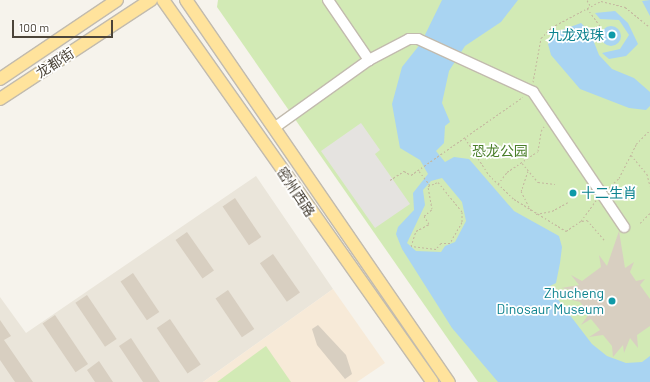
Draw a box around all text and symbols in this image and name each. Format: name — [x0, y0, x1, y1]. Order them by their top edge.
scale bar — [14, 12, 115, 38]
text: 100 m — [19, 20, 49, 34]
place label: 九龙戏珠 — [548, 27, 604, 43]
marker: 九龙戏珠 — [607, 30, 617, 40]
street label: 龙都街 — [33, 45, 77, 81]
park label: 恐龙公园 — [472, 143, 528, 159]
street label: 密州西路 — [273, 164, 319, 220]
place label: 十二生肖 — [581, 185, 637, 201]
marker: 十二生肖 — [568, 188, 578, 198]
place label: Zhucheng Dinosaur Museum — [497, 285, 604, 318]
marker: Zhucheng Dinosaur Museum — [607, 296, 617, 306]

